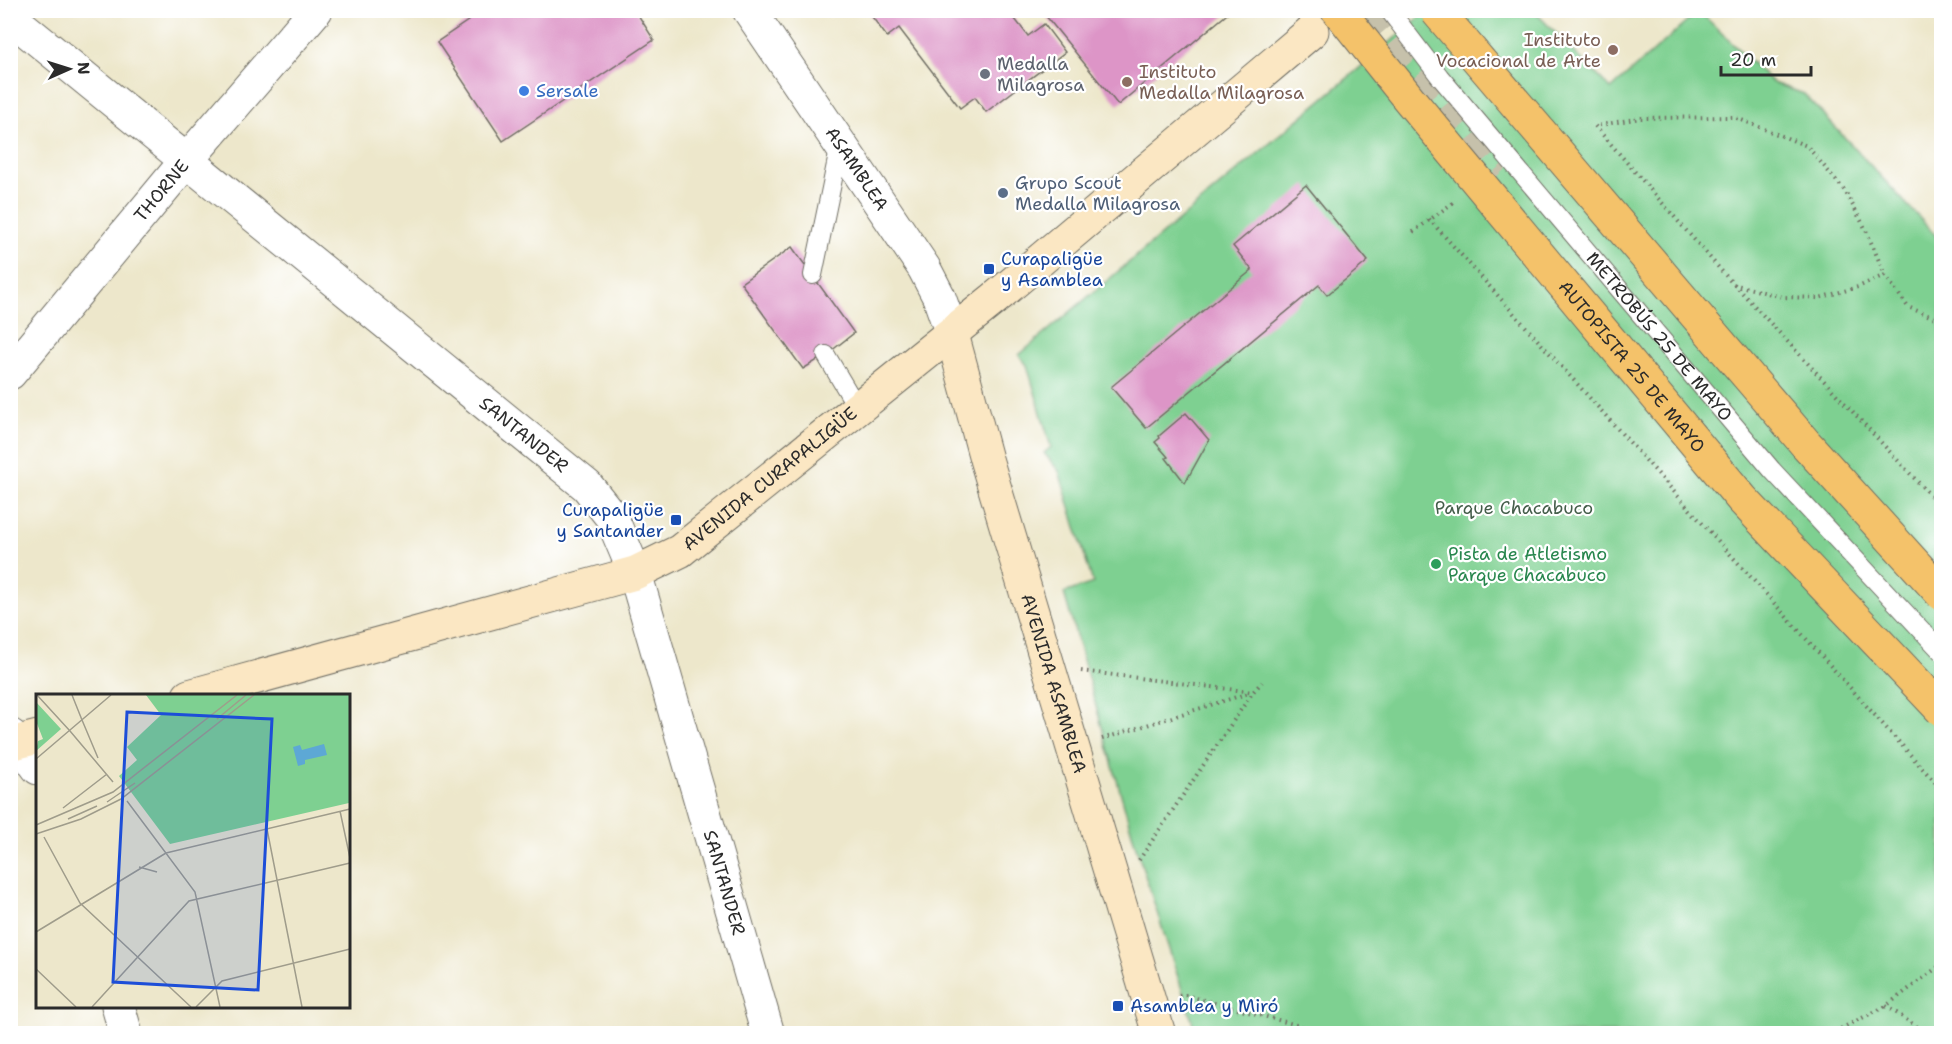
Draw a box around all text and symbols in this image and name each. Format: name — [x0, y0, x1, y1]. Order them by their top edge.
place label: Instituto Vocacional de Arte — [1436, 28, 1601, 73]
north arrow — [39, 39, 99, 99]
scale bar — [1721, 39, 1811, 77]
marker: Instituto Vocacional de Arte — [1606, 43, 1620, 57]
text: 20 m — [1730, 48, 1776, 72]
place label: Medalla Milagrosa — [997, 52, 1084, 97]
place label: Instituto Medalla Milagrosa — [1139, 60, 1304, 105]
text: N — [73, 61, 94, 75]
marker: Medalla Milagrosa — [978, 67, 992, 81]
marker: Instituto Medalla Milagrosa — [1120, 75, 1134, 89]
place label: Sersale — [536, 79, 599, 103]
marker: Sersale — [517, 84, 531, 98]
street label: ASAMBLEA — [820, 122, 894, 216]
street label: THORNE — [129, 155, 194, 227]
place label: Grupo Scout Medalla Milagrosa — [1015, 171, 1180, 216]
marker: Grupo Scout Medalla Milagrosa — [996, 186, 1010, 200]
place label: Curapaligüe y Asamblea — [1001, 247, 1103, 292]
street label: METROBÚS 25 DE MAYO — [1581, 247, 1738, 426]
marker: Curapaligüe y Asamblea — [982, 262, 996, 276]
street label: AUTOPISTA 25 DE MAYO — [1553, 275, 1710, 458]
street label: SANTANDER — [474, 391, 573, 478]
street label: AVENIDA CURAPALIGÜE — [678, 402, 862, 556]
park label: Parque Chacabuco — [1435, 496, 1593, 520]
place label: Curapaligüe y Santander — [557, 498, 664, 543]
marker: Curapaligüe y Santander — [669, 513, 683, 527]
place label: Pista de Atletismo Parque Chacabuco — [1448, 542, 1607, 587]
marker: Pista de Atletismo Parque Chacabuco — [1429, 557, 1443, 571]
street label: AVENIDA ASAMBLEA — [1015, 591, 1092, 776]
inset map — [36, 694, 350, 1008]
street label: SANTANDER — [698, 827, 751, 938]
place label: Asamblea y Miró — [1130, 994, 1279, 1018]
marker: Asamblea y Miró — [1111, 999, 1125, 1013]

